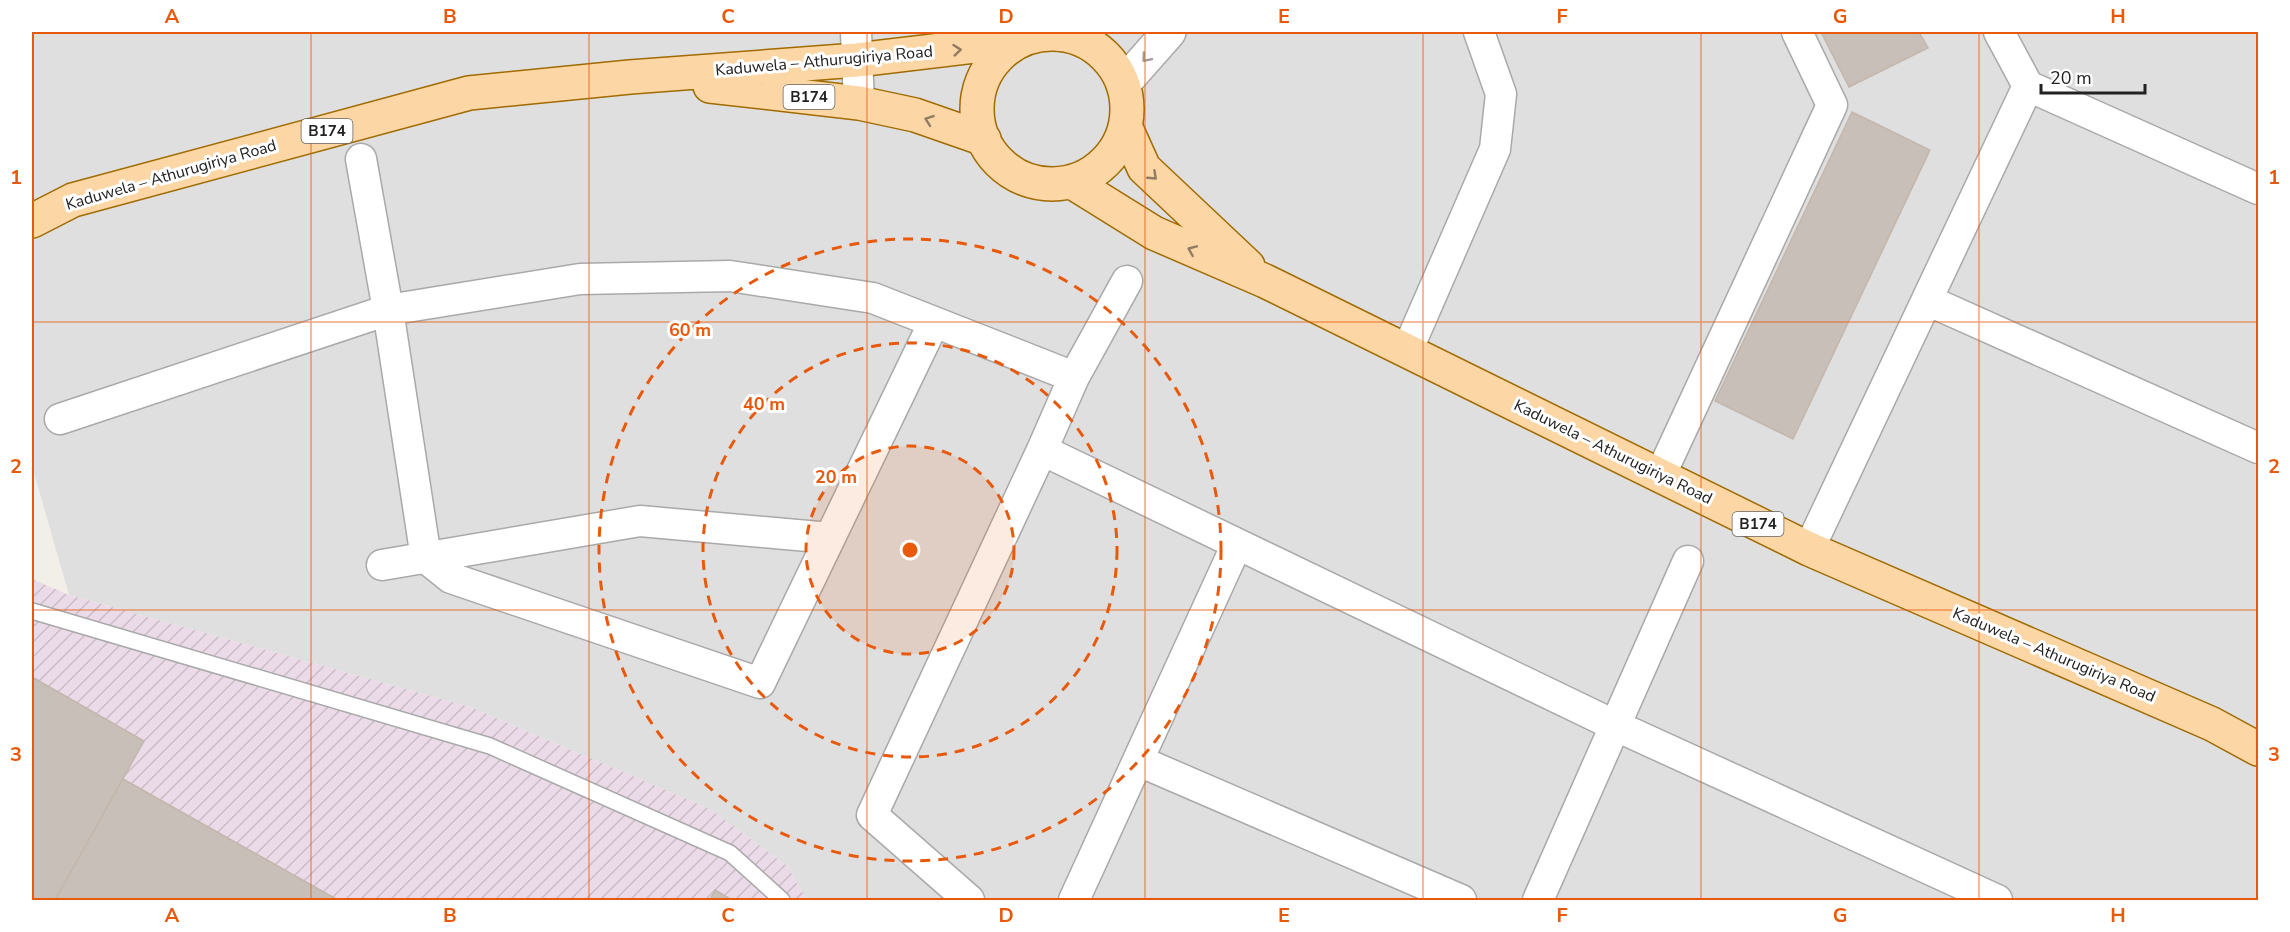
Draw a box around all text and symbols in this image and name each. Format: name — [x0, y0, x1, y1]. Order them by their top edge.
text: A — [165, 3, 180, 30]
text: B — [443, 3, 457, 30]
text: C — [721, 3, 735, 30]
text: D — [998, 3, 1014, 30]
text: E — [1278, 3, 1290, 30]
text: F — [1556, 3, 1568, 30]
text: G — [1833, 3, 1847, 30]
text: H — [2110, 3, 2126, 30]
street label: Kaduwela – Athurugiriya Road — [714, 41, 934, 81]
one-way arrow — [953, 44, 962, 56]
one-way arrow — [1142, 51, 1153, 62]
scale bar — [2041, 57, 2144, 95]
text: 20 m — [2050, 66, 2092, 90]
road number: B174 — [784, 85, 834, 109]
one-way arrow — [924, 114, 935, 127]
road number: B174 — [302, 119, 352, 143]
street label: Kaduwela – Athurugiriya Road — [63, 134, 279, 216]
text: 1 — [10, 164, 22, 191]
text: 1 — [2268, 164, 2280, 191]
one-way arrow — [1147, 169, 1157, 180]
one-way arrow — [1187, 245, 1198, 257]
text: 60 m — [669, 318, 711, 342]
text: 40 m — [743, 392, 785, 416]
street label: Kaduwela – Athurugiriya Road — [1510, 394, 1716, 510]
text: 2 — [10, 453, 22, 480]
text: 2 — [2268, 453, 2280, 480]
text: 20 m — [815, 465, 857, 489]
road number: B174 — [1732, 512, 1784, 536]
centre of rings — [900, 540, 920, 560]
street label: Kaduwela – Athurugiriya Road — [1949, 602, 2159, 708]
text: 3 — [10, 741, 22, 768]
text: 3 — [2268, 741, 2280, 768]
text: A — [165, 902, 180, 929]
text: B — [443, 902, 457, 929]
text: C — [721, 902, 735, 929]
text: D — [998, 902, 1014, 929]
text: E — [1278, 902, 1290, 929]
text: F — [1556, 902, 1568, 929]
text: G — [1833, 902, 1847, 929]
text: H — [2110, 902, 2126, 929]

